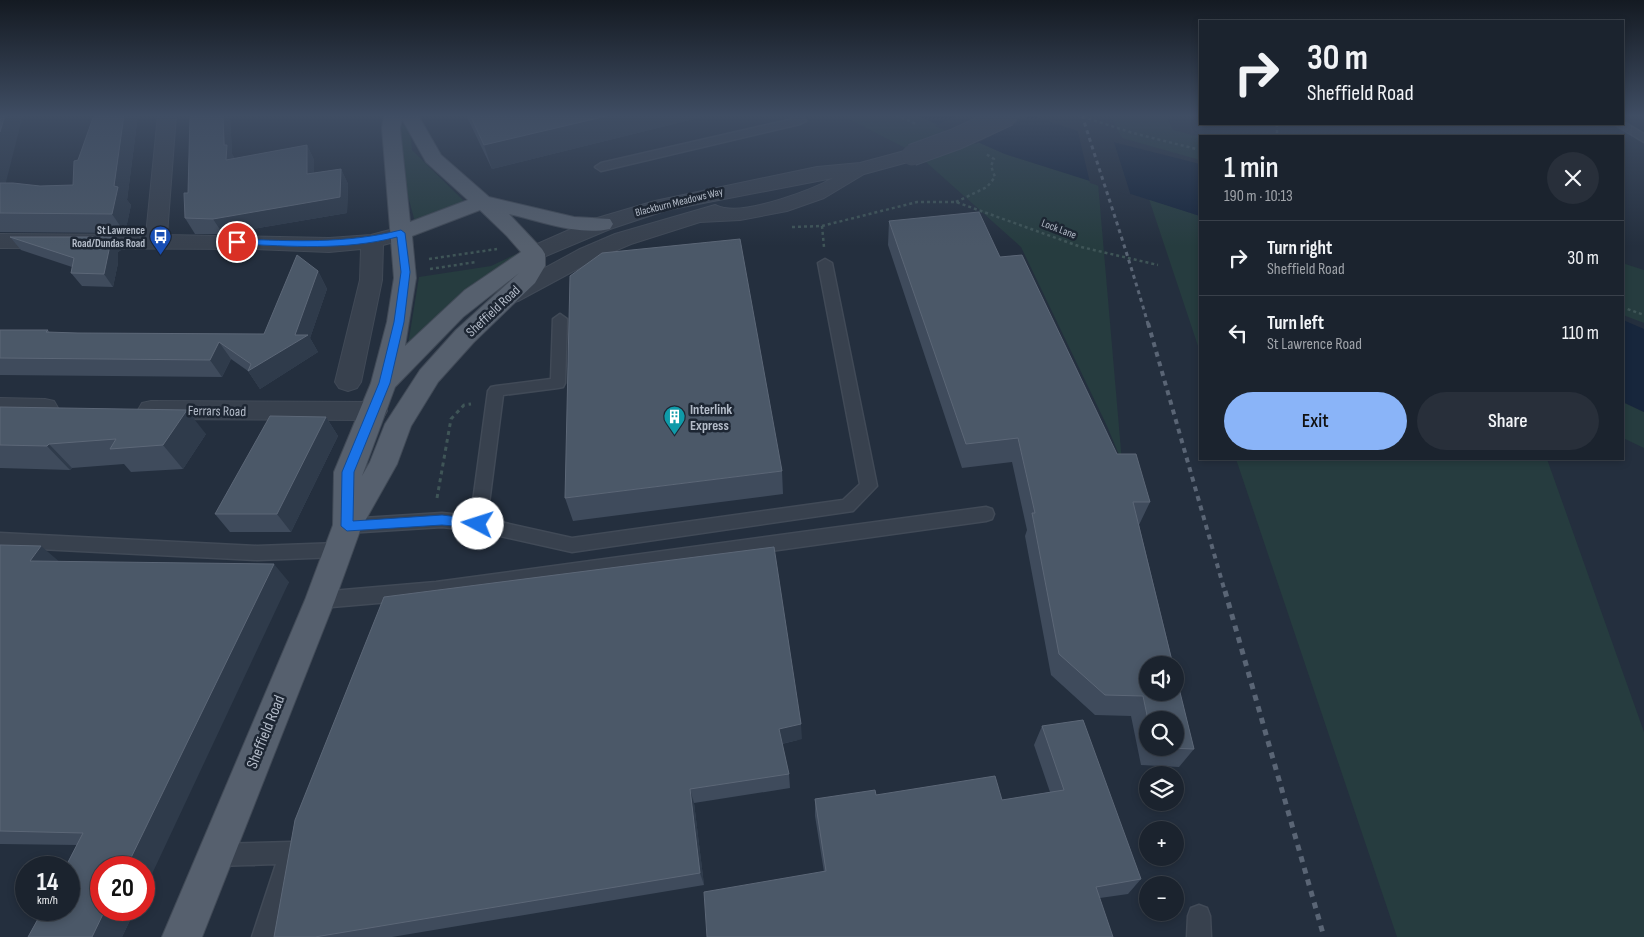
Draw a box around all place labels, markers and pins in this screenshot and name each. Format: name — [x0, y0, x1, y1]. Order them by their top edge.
pin — [216, 221, 258, 263]
place label: St Lawrence Road/Dundas Road — [72, 224, 145, 250]
bus stop icon: St Lawrence Road/Dundas Road — [149, 224, 173, 255]
place label: Interlink Express — [690, 401, 732, 434]
building icon: Interlink Express — [662, 405, 686, 436]

